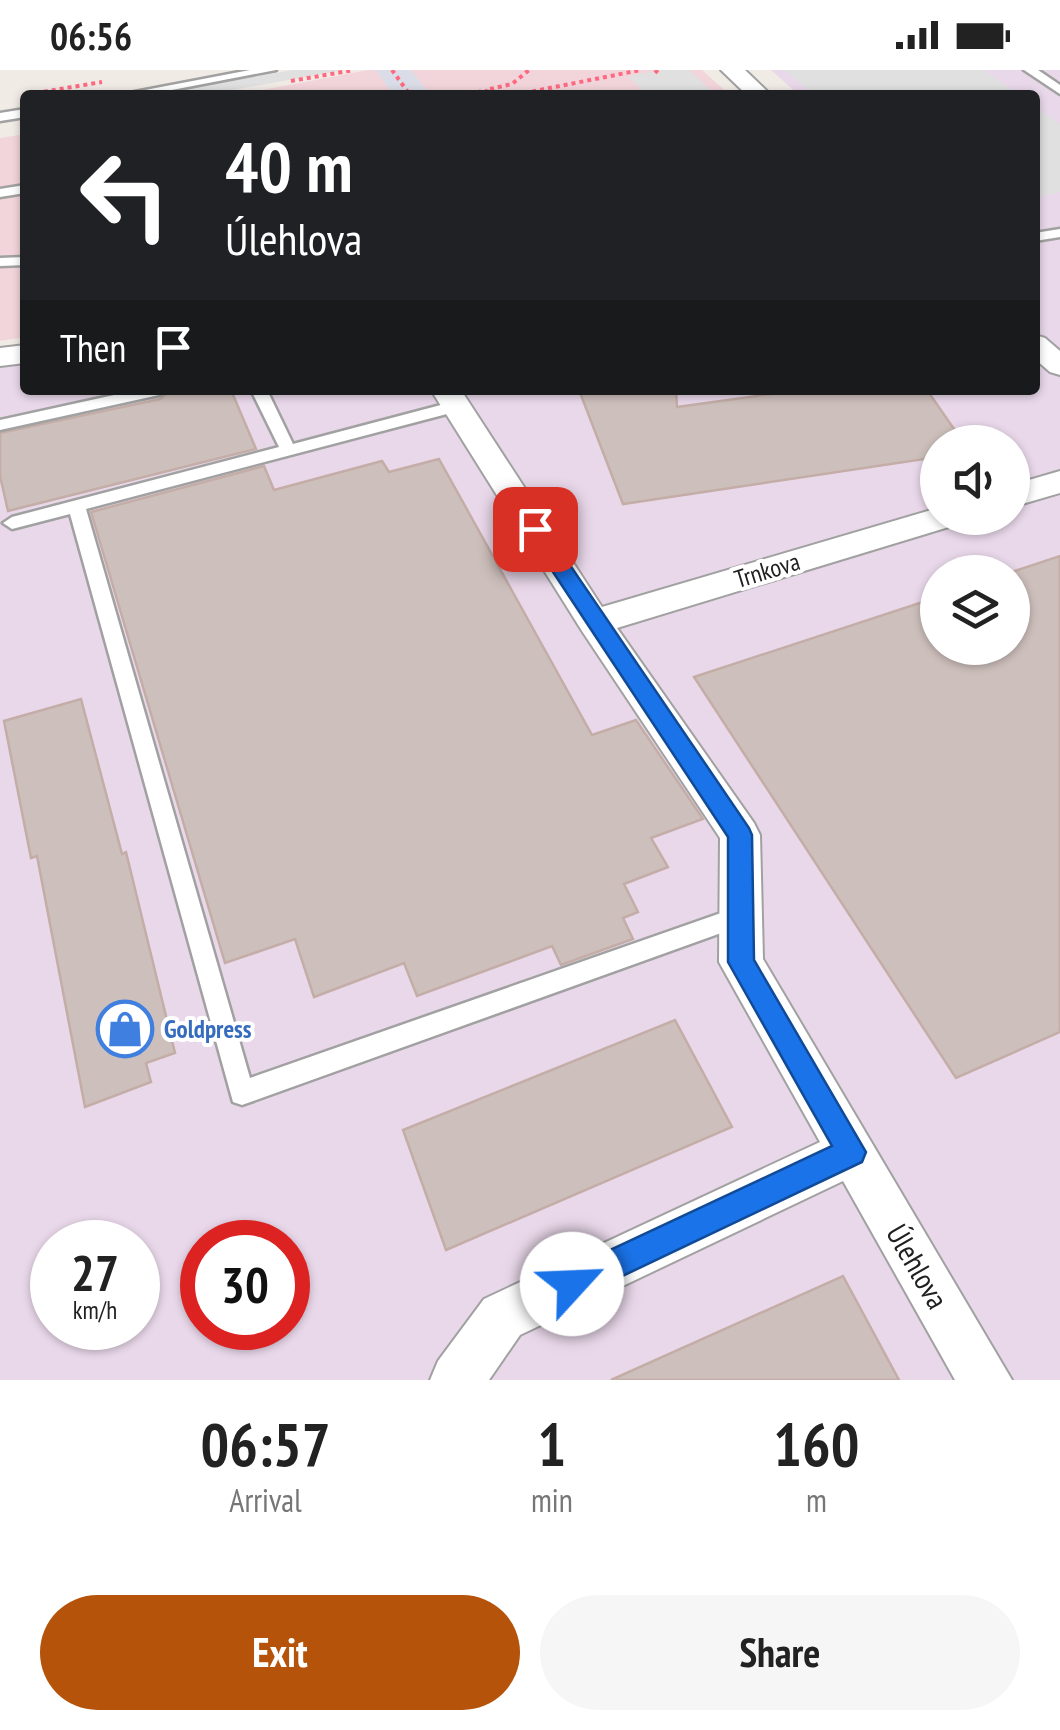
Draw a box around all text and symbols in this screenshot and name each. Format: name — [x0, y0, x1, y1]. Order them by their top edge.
text: 06:56 — [50, 11, 132, 60]
text: 40 m — [225, 121, 353, 211]
icon: left — [60, 130, 190, 260]
text: Úlehlova — [225, 209, 362, 267]
icon: arrive — [146, 320, 201, 375]
text: Then — [60, 323, 126, 372]
map controls — [920, 425, 1030, 665]
button: sound — [920, 425, 1030, 535]
pin — [493, 487, 578, 572]
icon: arrive — [508, 502, 563, 557]
street label: Trnkova — [730, 545, 804, 595]
button: layers — [920, 555, 1030, 665]
shop icon: Goldpress — [95, 999, 155, 1059]
place label: Goldpress — [164, 1013, 252, 1045]
street label: Úlehlova — [878, 1217, 958, 1315]
speed limit sign: 30 — [180, 1220, 310, 1350]
position arrow — [520, 1232, 624, 1336]
text: 27 — [71, 1240, 119, 1305]
text: km/h — [73, 1294, 117, 1326]
text: 06:57 — [201, 1405, 330, 1483]
text: 1 — [538, 1405, 566, 1483]
text: 160 — [773, 1405, 859, 1483]
text: Arrival — [229, 1479, 302, 1521]
text: min — [531, 1479, 573, 1521]
text: m — [806, 1479, 827, 1521]
button: Exit — [40, 1595, 520, 1710]
button: Share — [540, 1595, 1020, 1710]

